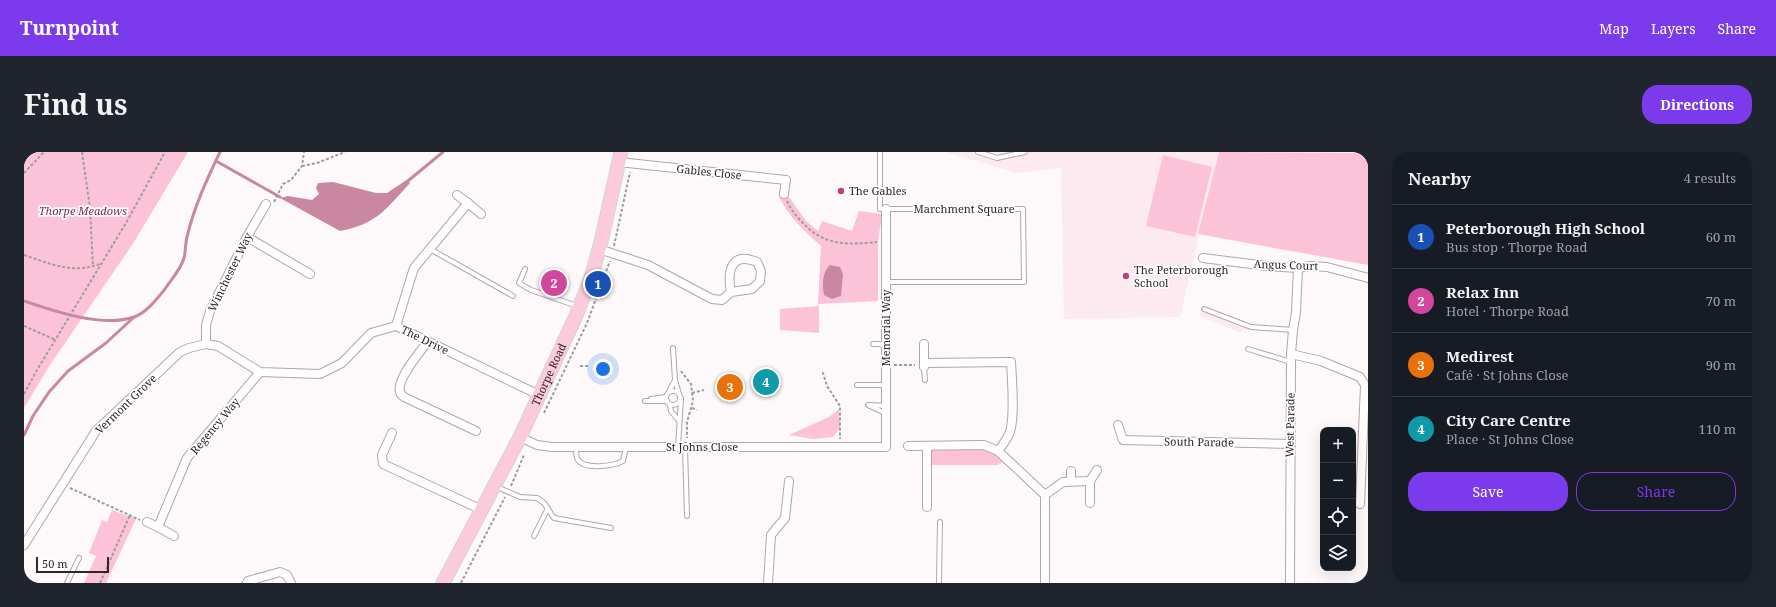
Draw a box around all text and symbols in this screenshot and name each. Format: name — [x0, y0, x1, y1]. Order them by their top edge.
text: Turnpoint — [20, 15, 119, 41]
text: Map — [1599, 19, 1629, 38]
text: Layers — [1651, 19, 1696, 38]
text: Share — [1718, 19, 1756, 38]
text: Find us — [24, 85, 128, 123]
button: Directions — [1642, 85, 1752, 124]
street label: Gables Close — [676, 161, 742, 182]
text: Nearby — [1408, 167, 1471, 190]
text: 4 results — [1684, 169, 1736, 187]
place label: The Gables — [849, 183, 907, 198]
marker: The Gables — [836, 186, 846, 196]
street label: Marchment Square — [913, 201, 1015, 216]
park label: Thorpe Meadows — [39, 203, 127, 218]
text: Peterborough High School — [1446, 218, 1645, 238]
text: 1 — [1417, 228, 1425, 246]
text: 60 m — [1706, 228, 1736, 246]
street label: Winchester Way — [204, 229, 256, 314]
text: Bus stop · Thorpe Road — [1446, 238, 1587, 256]
street label: Angus Court — [1253, 256, 1319, 273]
place label: The Peterborough School — [1134, 262, 1228, 290]
pin: 2 — [541, 268, 567, 298]
pin: 1 — [585, 269, 611, 299]
marker: The Peterborough School — [1121, 271, 1131, 281]
text: Relax Inn — [1446, 282, 1519, 302]
street label: Memorial Way — [878, 289, 893, 367]
text: 2 — [1417, 292, 1425, 310]
text: 70 m — [1706, 292, 1736, 310]
text: Hotel · Thorpe Road — [1446, 302, 1569, 320]
street label: The Drive — [399, 322, 452, 358]
street label: Thorpe Road — [528, 340, 570, 408]
text: Medirest — [1446, 346, 1514, 366]
text: 3 — [1417, 356, 1425, 374]
text: 90 m — [1706, 356, 1736, 374]
your location — [593, 359, 613, 379]
text: Café · St Johns Close — [1446, 366, 1568, 384]
pin: 4 — [753, 367, 779, 397]
street label: Vermont Grove — [92, 370, 160, 437]
pin: 3 — [717, 372, 743, 402]
street label: West Parade — [1281, 392, 1298, 458]
street label: Regency Way — [187, 394, 243, 457]
text: City Care Centre — [1446, 410, 1570, 430]
text: 4 — [1417, 420, 1425, 438]
text: 110 m — [1699, 420, 1736, 438]
map controls — [1320, 427, 1356, 571]
button: + — [1320, 427, 1356, 463]
text: Place · St Johns Close — [1446, 430, 1574, 448]
street label: South Parade — [1164, 433, 1234, 450]
street label: St Johns Close — [666, 439, 738, 454]
button: − — [1320, 463, 1356, 499]
button: Save — [1408, 472, 1568, 511]
button: Share — [1576, 472, 1736, 511]
button: locate — [1320, 499, 1356, 535]
button: layers — [1320, 535, 1356, 571]
scale bar — [36, 555, 109, 574]
text: 50 m — [42, 556, 68, 571]

